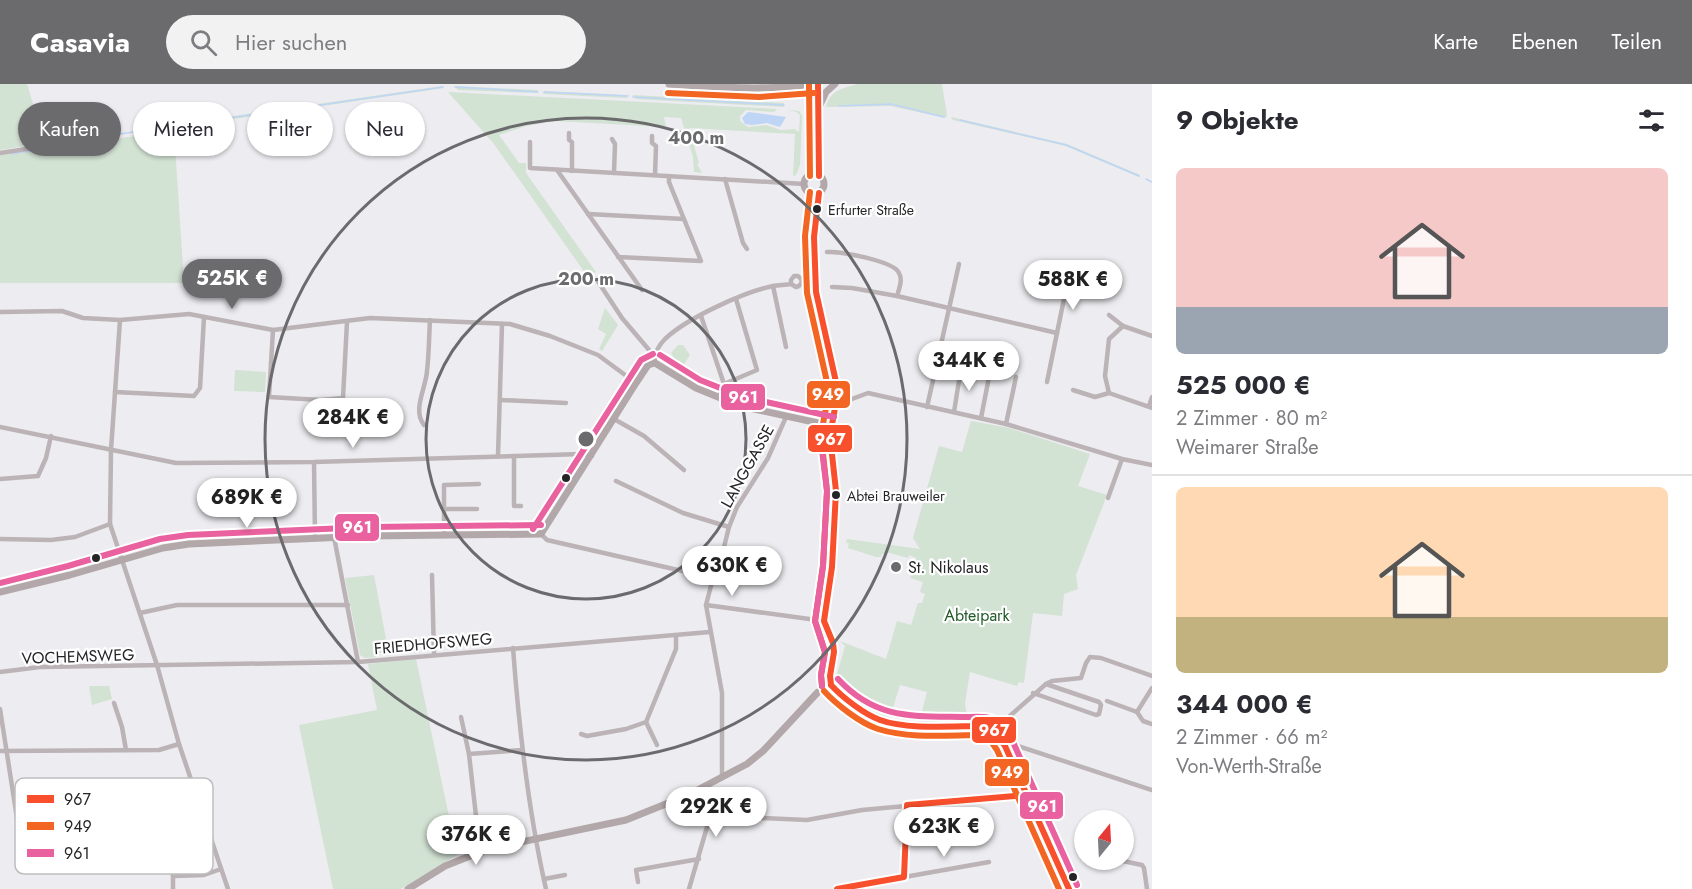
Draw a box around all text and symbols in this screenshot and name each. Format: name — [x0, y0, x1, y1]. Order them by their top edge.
search box — [166, 15, 586, 69]
text: Casavia — [30, 22, 130, 63]
icon: search — [187, 26, 220, 59]
text: Hier suchen — [235, 26, 347, 58]
text: Karte — [1433, 27, 1478, 57]
text: Ebenen — [1511, 27, 1578, 57]
text: Teilen — [1611, 27, 1662, 57]
text: 9 Objekte — [1176, 101, 1299, 139]
chip: Kaufen — [18, 102, 121, 156]
chip: Mieten — [133, 102, 235, 156]
chip: Filter — [247, 102, 333, 156]
chip: Neu — [345, 102, 425, 156]
icon: filters — [1635, 104, 1668, 137]
text: 400 m — [668, 125, 724, 151]
place label: Erfurter Straße — [828, 200, 914, 220]
marker: Erfurter Straße — [811, 203, 823, 215]
icon: home — [1368, 207, 1476, 315]
pin: 525K € — [183, 259, 281, 310]
pin: 588K € — [1024, 260, 1122, 311]
text: 525K € — [196, 264, 268, 293]
text: 588K € — [1037, 265, 1109, 294]
text: 200 m — [558, 266, 614, 292]
pin: 344K € — [920, 341, 1018, 392]
text: 344K € — [932, 346, 1006, 375]
text: 525 000 € — [1176, 366, 1311, 404]
line badge: 949 — [806, 380, 851, 409]
line badge: 961 — [720, 383, 766, 411]
text: 949 — [812, 383, 844, 406]
text: 961 — [728, 386, 758, 409]
pin: 284K € — [304, 398, 402, 449]
text: 284K € — [317, 403, 389, 432]
text: 2 Zimmer · 80 m² — [1176, 404, 1327, 433]
street label: LANGGASSE — [715, 420, 780, 512]
line badge: 967 — [807, 424, 853, 453]
text: 967 — [814, 428, 846, 451]
centre of rings — [576, 429, 596, 449]
text: Weimarer Straße — [1176, 433, 1318, 462]
unlabelled marker — [560, 472, 572, 484]
pin: 689K € — [198, 478, 296, 529]
text: 689K € — [211, 483, 283, 512]
place label: Abtei Brauweiler — [847, 486, 945, 506]
marker: Abtei Brauweiler — [830, 489, 842, 501]
line badge: 961 — [334, 513, 380, 542]
text: 961 — [342, 516, 372, 539]
icon: home — [1368, 526, 1476, 634]
pin: 630K € — [683, 546, 781, 597]
text: 630K € — [696, 551, 768, 580]
unlabelled marker — [90, 552, 102, 564]
place label: St. Nikolaus — [908, 556, 989, 579]
marker: St. Nikolaus — [889, 560, 903, 574]
park label: Abteipark — [944, 604, 1011, 627]
street label: FRIEDHOFSWEG — [373, 627, 493, 660]
street label: VOCHEMSWEG — [21, 643, 135, 670]
text: 344 000 € — [1176, 685, 1313, 723]
line badge: 967 — [971, 716, 1017, 744]
text: 967 — [978, 719, 1010, 742]
text: 2 Zimmer · 66 m² — [1176, 723, 1327, 752]
text: Von-Werth-Straße — [1176, 752, 1322, 781]
line badge: 949 — [984, 758, 1030, 787]
text: 949 — [991, 761, 1023, 784]
legend — [15, 778, 213, 874]
pin: 292K € — [667, 787, 765, 838]
text: 967 — [64, 788, 91, 811]
line badge: 961 — [1019, 791, 1064, 820]
text: 292K € — [680, 792, 752, 821]
text: 961 — [1027, 795, 1057, 818]
pin: 623K € — [895, 807, 993, 858]
north arrow — [1074, 810, 1134, 870]
map controls — [1074, 810, 1134, 870]
text: 623K € — [908, 812, 980, 841]
text: 949 — [64, 815, 92, 838]
pin: 376K € — [427, 815, 525, 866]
text: 376K € — [441, 820, 511, 849]
text: 961 — [64, 842, 90, 865]
unlabelled marker — [1067, 871, 1079, 883]

